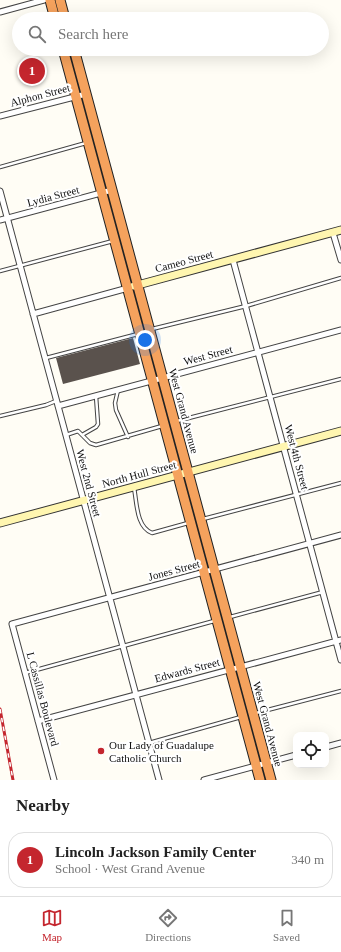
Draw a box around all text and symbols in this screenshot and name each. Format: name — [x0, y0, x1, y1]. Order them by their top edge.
search box — [12, 12, 329, 56]
icon: search — [26, 23, 48, 45]
text: Search here — [58, 26, 128, 42]
pin: 1 — [19, 56, 45, 86]
street label: Alphon Street — [9, 81, 71, 109]
street label: Lydia Street — [26, 183, 80, 209]
street label: Cameo Street — [154, 247, 214, 275]
your location — [135, 330, 155, 350]
street label: West Street — [182, 343, 234, 367]
street label: West Grand Avenue — [167, 367, 201, 455]
street label: West 4th Street — [283, 423, 311, 491]
street label: West 2nd Street — [74, 448, 104, 518]
street label: North Hull Street — [101, 458, 177, 490]
street label: Jones Street — [147, 557, 201, 583]
street label: L Cassillas Boulevard — [25, 651, 61, 748]
street label: Edwards Street — [153, 656, 221, 684]
street label: West Grand Avenue — [251, 680, 285, 768]
map controls — [293, 732, 329, 768]
button: locate — [293, 732, 329, 768]
place label: Our Lady of Guadalupe Catholic Church — [109, 739, 214, 764]
marker: Our Lady of Guadalupe Catholic Church — [96, 746, 106, 756]
text: Nearby — [16, 796, 70, 815]
text: Lincoln Jackson Family Center — [55, 844, 256, 860]
text: 1 — [27, 852, 33, 867]
text: 340 m — [291, 852, 324, 867]
text: School · West Grand Avenue — [55, 861, 205, 876]
tab: Map — [41, 907, 63, 943]
tab: Directions — [145, 907, 191, 943]
tab: Saved — [273, 907, 300, 943]

